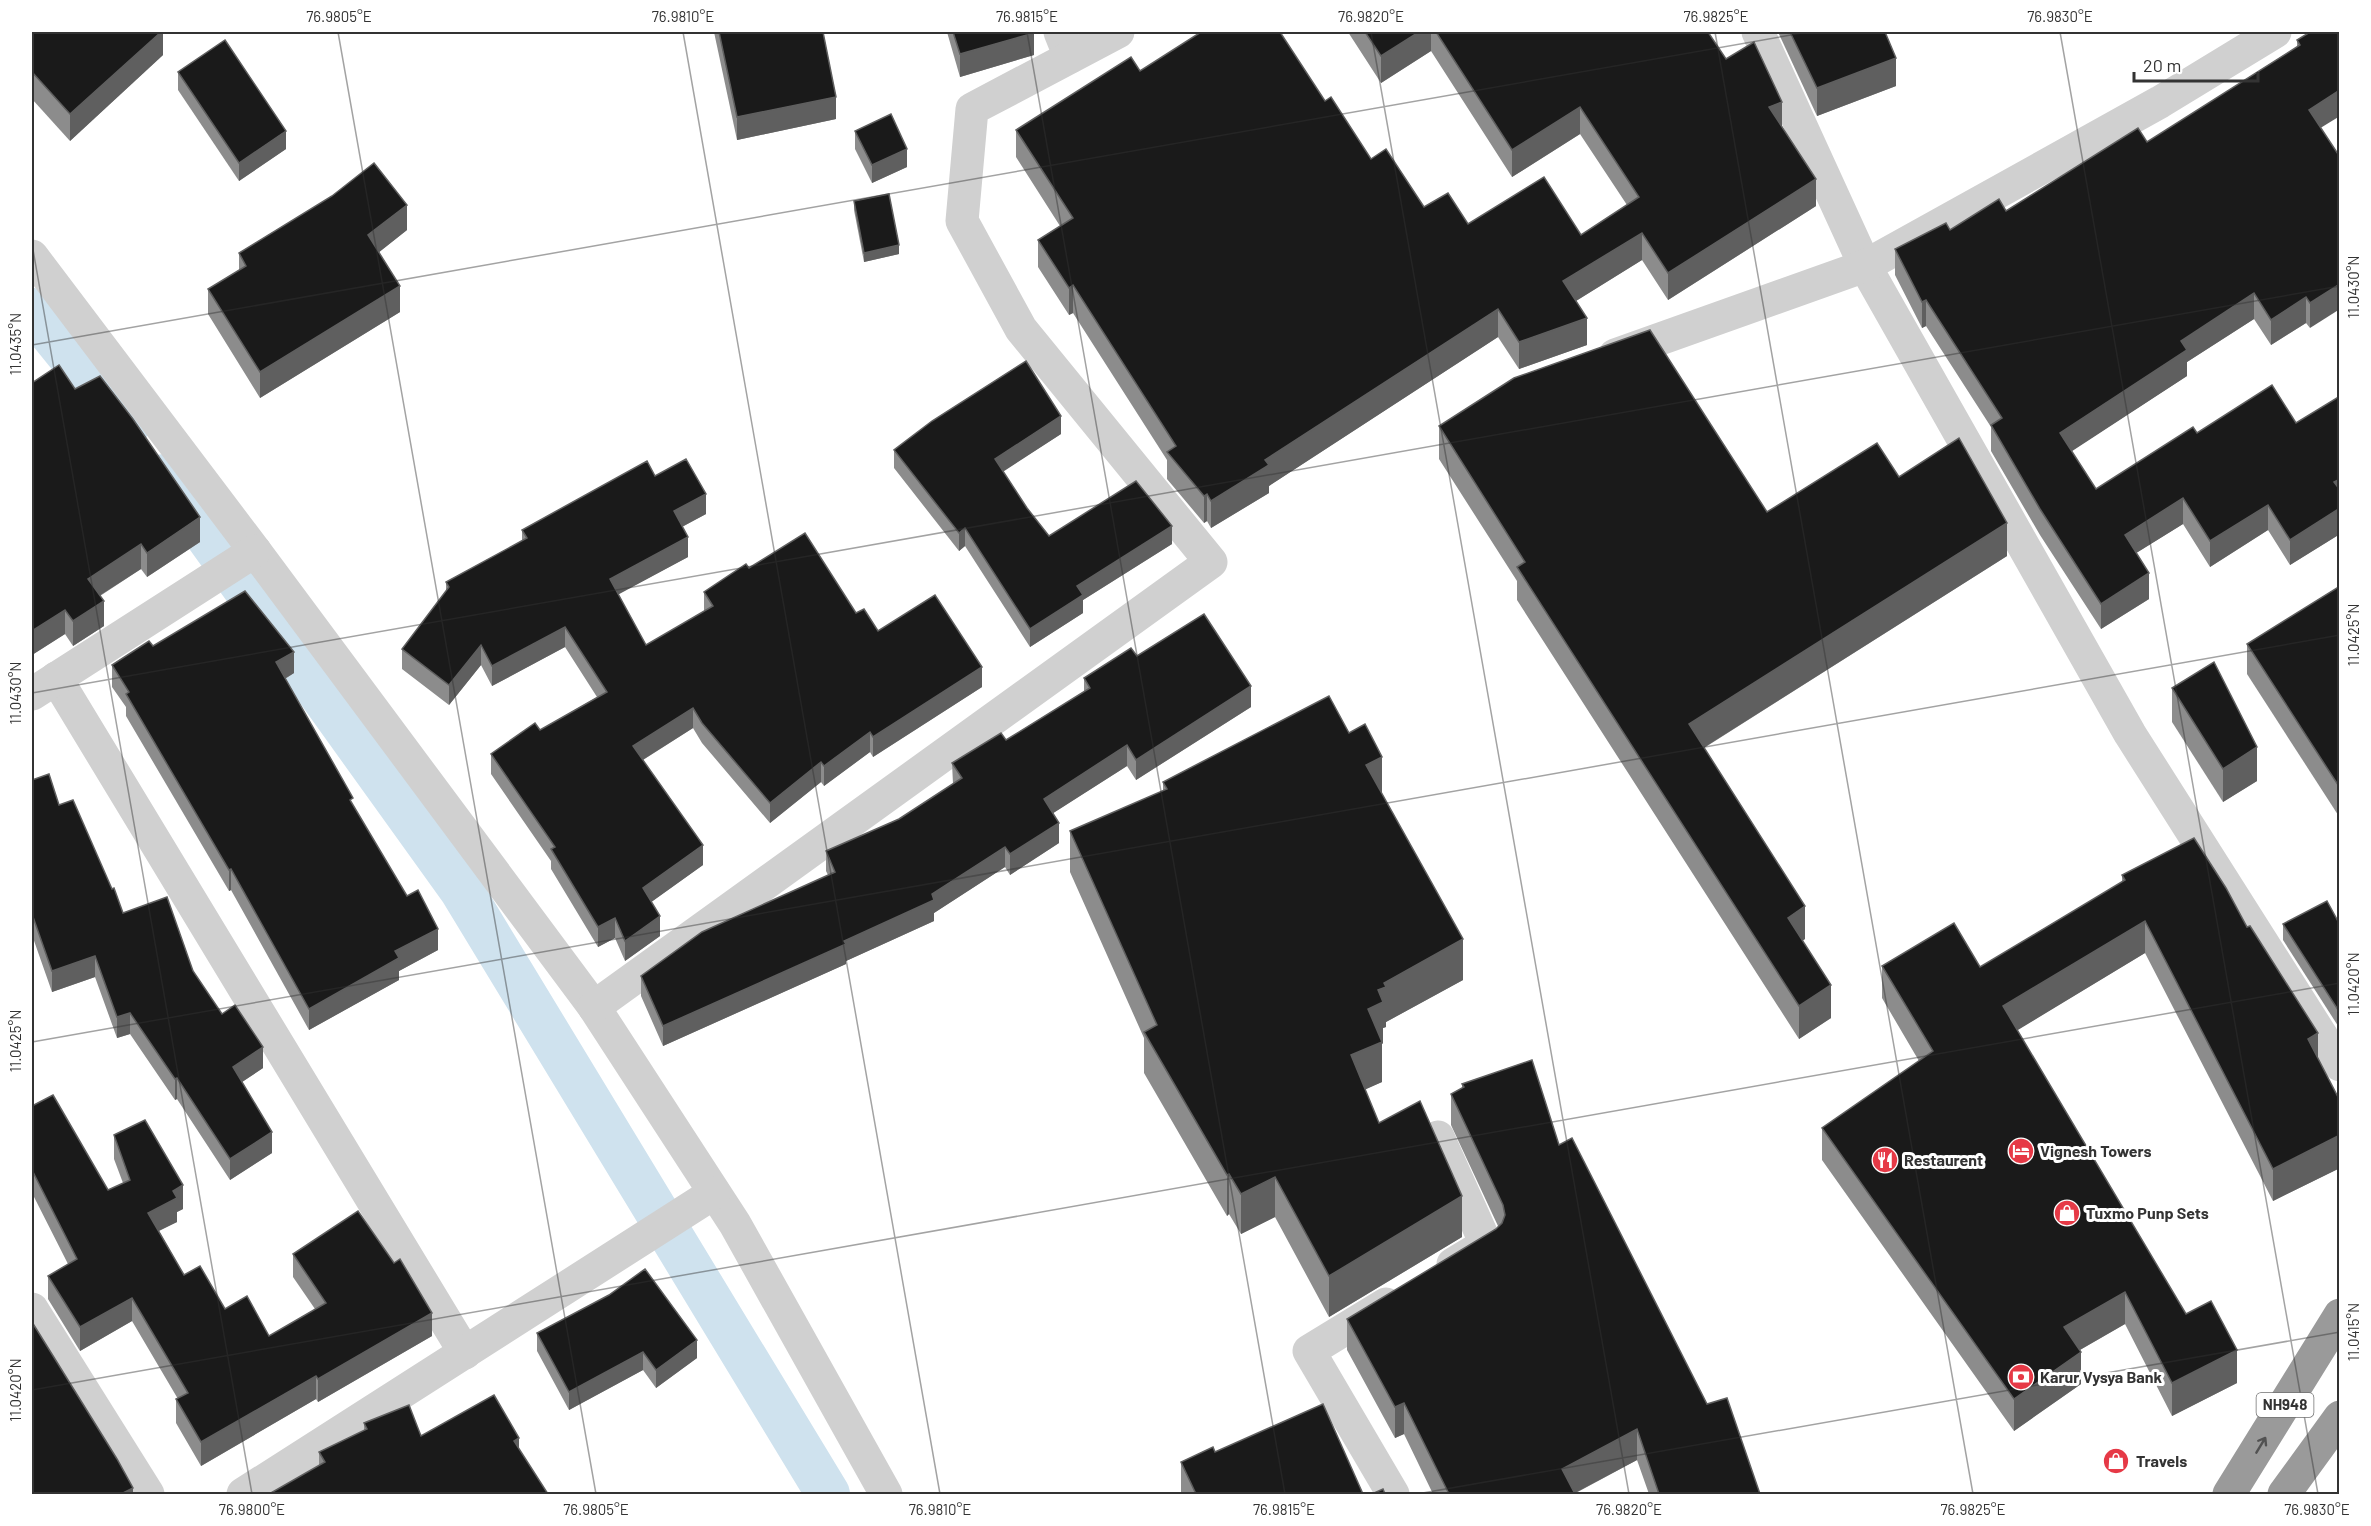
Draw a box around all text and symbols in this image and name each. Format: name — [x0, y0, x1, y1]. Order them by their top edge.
text: 76.9805°E — [306, 7, 372, 25]
text: 76.9810°E — [652, 7, 714, 25]
text: 76.9815°E — [996, 7, 1058, 25]
text: 76.9820°E — [1338, 7, 1404, 25]
text: 76.9825°E — [1683, 7, 1749, 25]
text: 76.9830°E — [2027, 7, 2093, 25]
scale bar — [2134, 45, 2258, 83]
text: 20 m — [2143, 54, 2181, 76]
text: 11.0430°N — [2344, 255, 2362, 319]
text: 11.0435°N — [6, 313, 24, 375]
text: 11.0425°N — [2344, 604, 2362, 666]
text: 11.0430°N — [6, 661, 24, 725]
text: 11.0420°N — [2344, 952, 2362, 1016]
text: 11.0425°N — [6, 1010, 24, 1072]
hotel icon: Vignesh Towers — [2006, 1136, 2036, 1166]
place label: Vignesh Towers — [2040, 1141, 2152, 1160]
restaurant icon: Restaurent — [1870, 1145, 1900, 1175]
place label: Restaurent — [1904, 1150, 1983, 1169]
shop icon: Tuxmo Punp Sets — [2052, 1198, 2082, 1228]
place label: Tuxmo Punp Sets — [2086, 1203, 2209, 1222]
text: 11.0415°N — [2344, 1303, 2362, 1361]
text: 11.0420°N — [6, 1358, 24, 1422]
bank icon: Karur Vysya Bank — [2006, 1362, 2036, 1392]
place label: Karur Vysya Bank — [2040, 1367, 2163, 1386]
road number: NH948 — [2256, 1393, 2314, 1417]
one-way arrow — [2255, 1437, 2267, 1454]
shop icon: Travels — [2101, 1446, 2131, 1476]
place label: Travels — [2136, 1451, 2187, 1470]
text: 76.9800°E — [219, 1500, 285, 1518]
text: 76.9805°E — [563, 1500, 629, 1518]
text: 76.9810°E — [909, 1500, 971, 1518]
text: 76.9815°E — [1253, 1500, 1315, 1518]
text: 76.9820°E — [1596, 1500, 1662, 1518]
text: 76.9825°E — [1940, 1500, 2006, 1518]
text: 76.9830°E — [2284, 1500, 2350, 1518]

